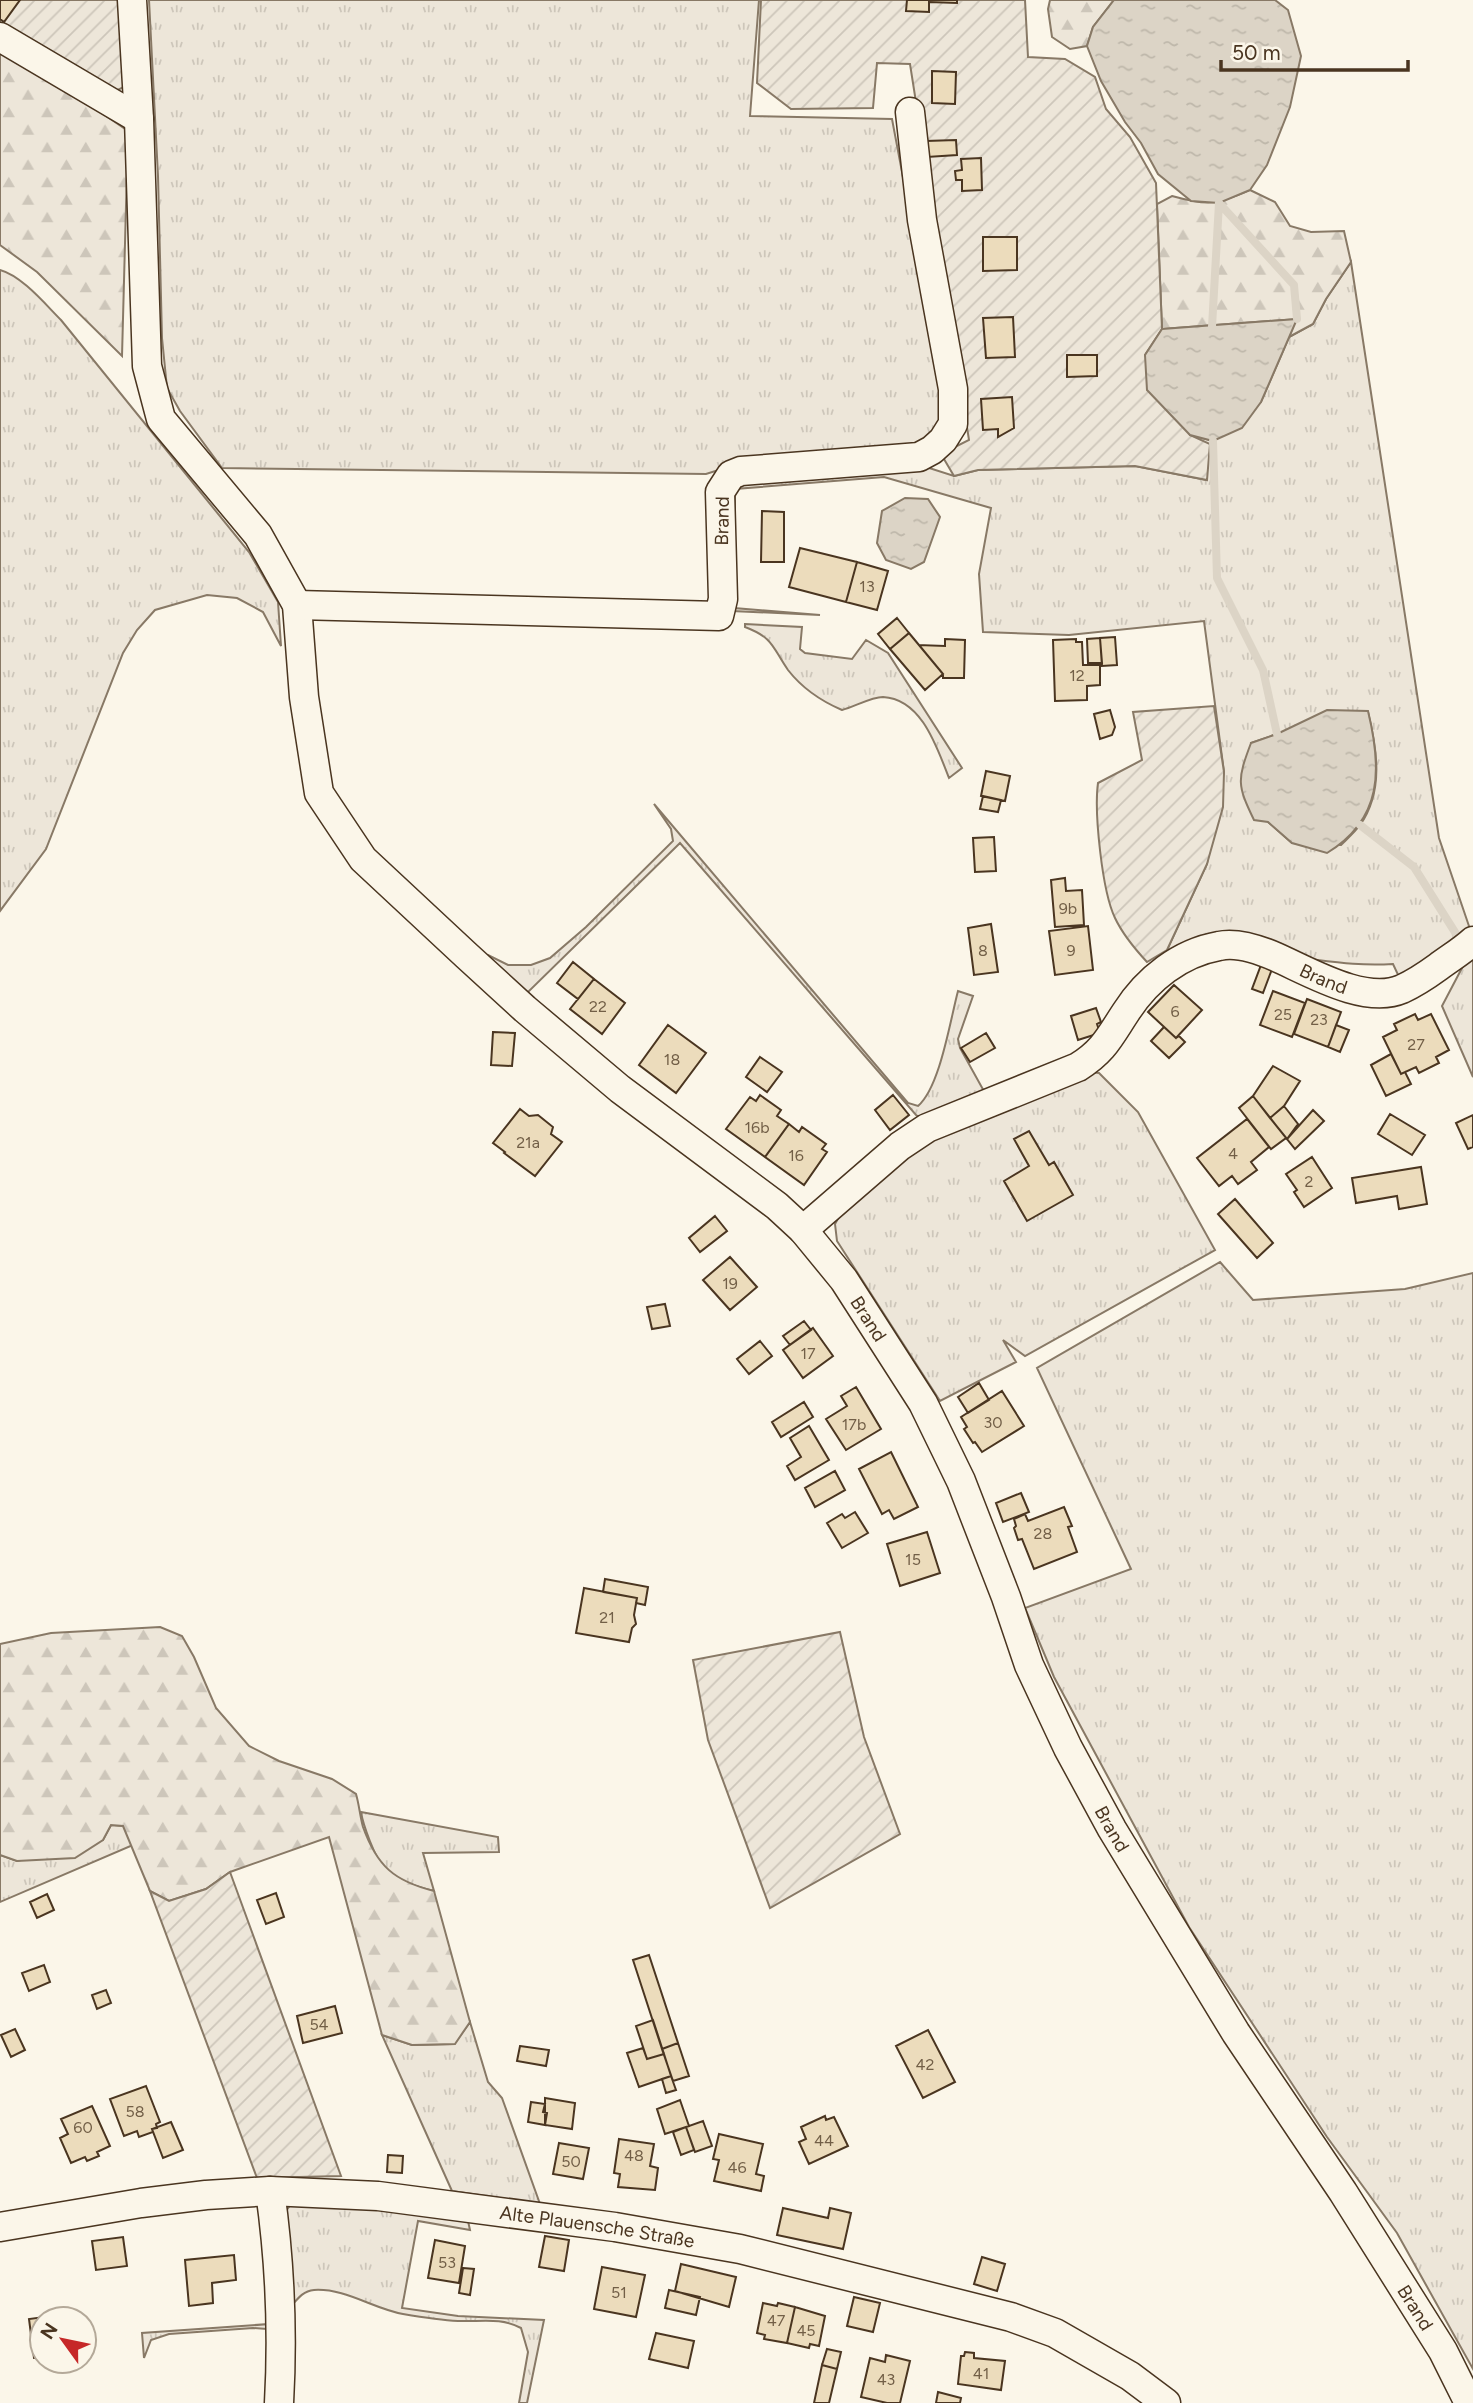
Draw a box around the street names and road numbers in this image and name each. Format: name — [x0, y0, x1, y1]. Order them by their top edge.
street label: Brand — [710, 496, 734, 546]
street label: Brand — [1296, 958, 1350, 999]
street label: Brand — [846, 1292, 892, 1346]
street label: Brand — [1090, 1802, 1135, 1856]
street label: Alte Plauensche Straße — [498, 2201, 696, 2252]
street label: Brand — [1393, 2280, 1439, 2335]

